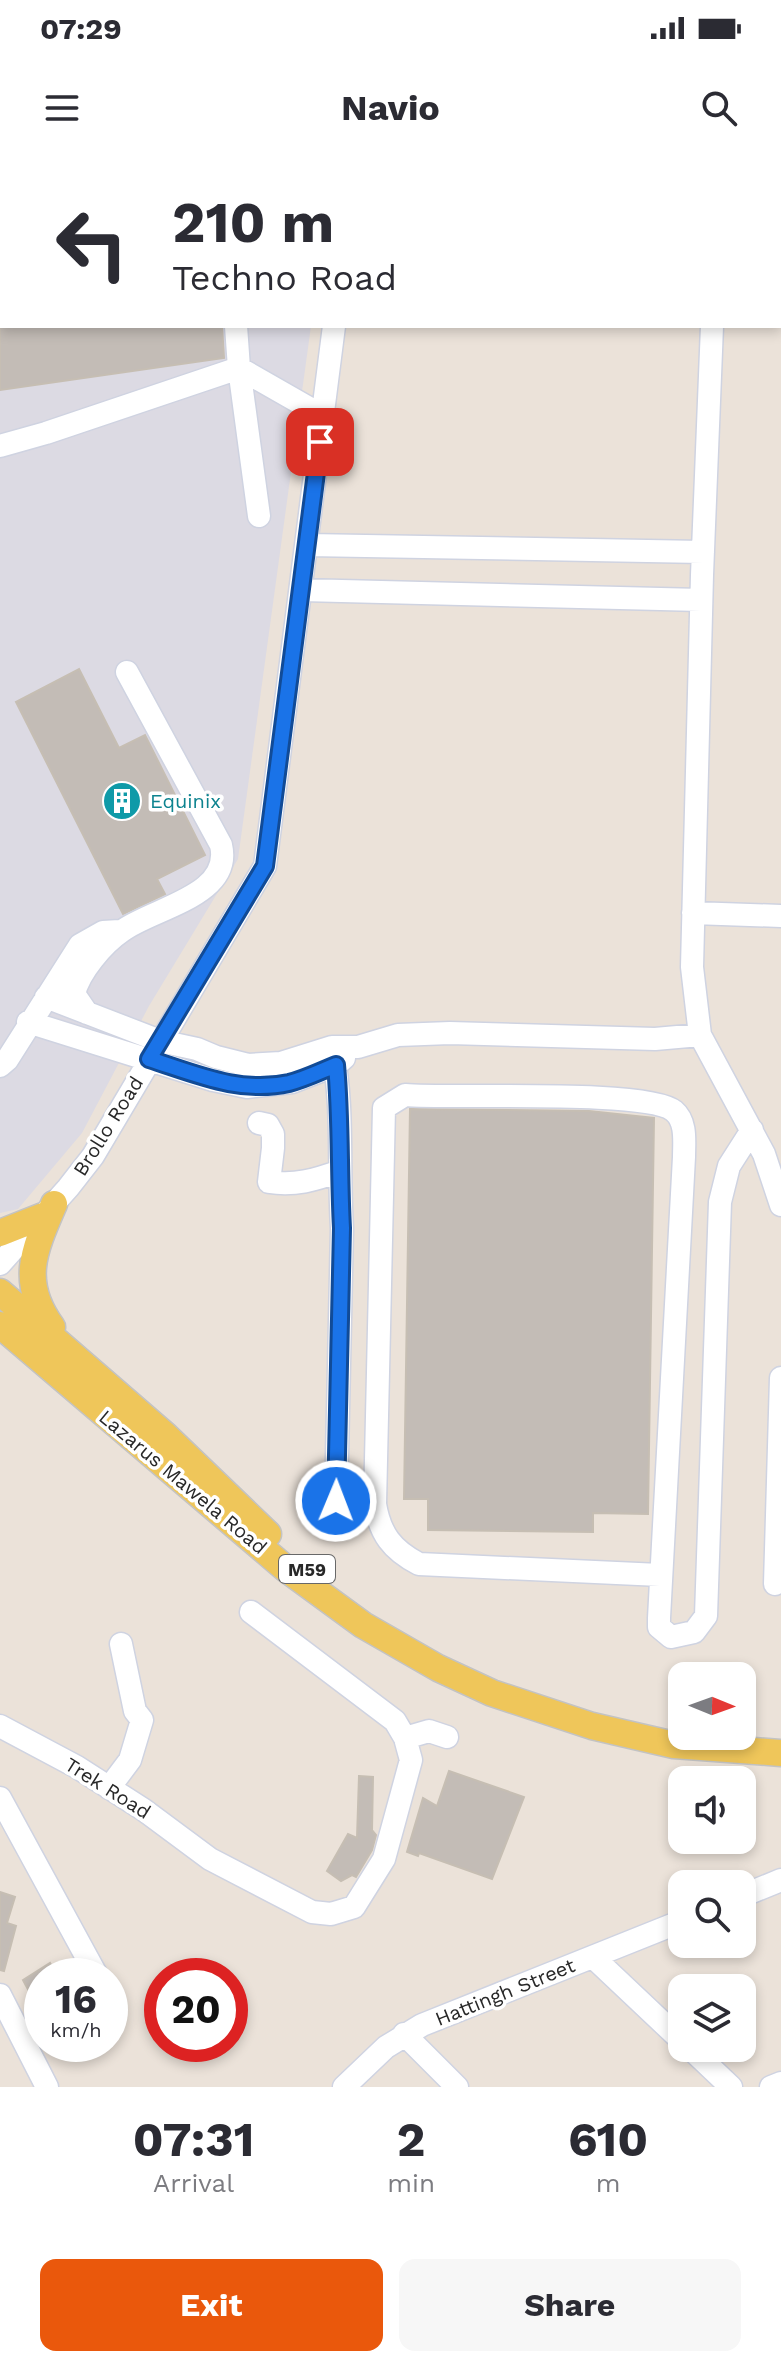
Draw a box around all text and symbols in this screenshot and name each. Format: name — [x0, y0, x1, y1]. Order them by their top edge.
text: 07:29 — [40, 11, 122, 46]
icon: menu — [40, 86, 84, 130]
icon: search — [697, 86, 741, 130]
text: Navio — [341, 87, 440, 129]
text: 210 m — [172, 190, 334, 256]
icon: left — [40, 192, 144, 296]
text: Techno Road — [172, 257, 397, 299]
pin — [286, 408, 354, 476]
icon: arrive — [298, 420, 342, 464]
building icon: Equinix — [101, 780, 143, 822]
place label: Equinix — [150, 789, 221, 813]
street label: Brollo Road — [68, 1072, 148, 1180]
street label: Lazarus Mawela Road — [94, 1405, 272, 1559]
position arrow — [294, 1459, 378, 1543]
road number: M59 — [279, 1555, 335, 1583]
north arrow — [668, 1662, 756, 1750]
map controls — [668, 1662, 756, 2062]
street label: Trek Road — [61, 1752, 155, 1824]
button: sound — [668, 1766, 756, 1854]
button: search — [668, 1870, 756, 1958]
street label: Hattingh Street — [432, 1953, 579, 2031]
speed limit sign: 20 — [144, 1958, 248, 2062]
button: layers — [668, 1974, 756, 2062]
text: 16 — [55, 1976, 97, 2023]
text: km/h — [50, 2018, 102, 2042]
text: 07:31 — [133, 2111, 254, 2168]
text: 2 — [397, 2111, 425, 2168]
text: 610 — [568, 2111, 648, 2168]
text: Arrival — [153, 2168, 234, 2198]
text: min — [387, 2168, 435, 2198]
text: m — [596, 2168, 620, 2198]
button: Exit — [40, 2259, 383, 2351]
button: Share — [399, 2259, 741, 2351]

